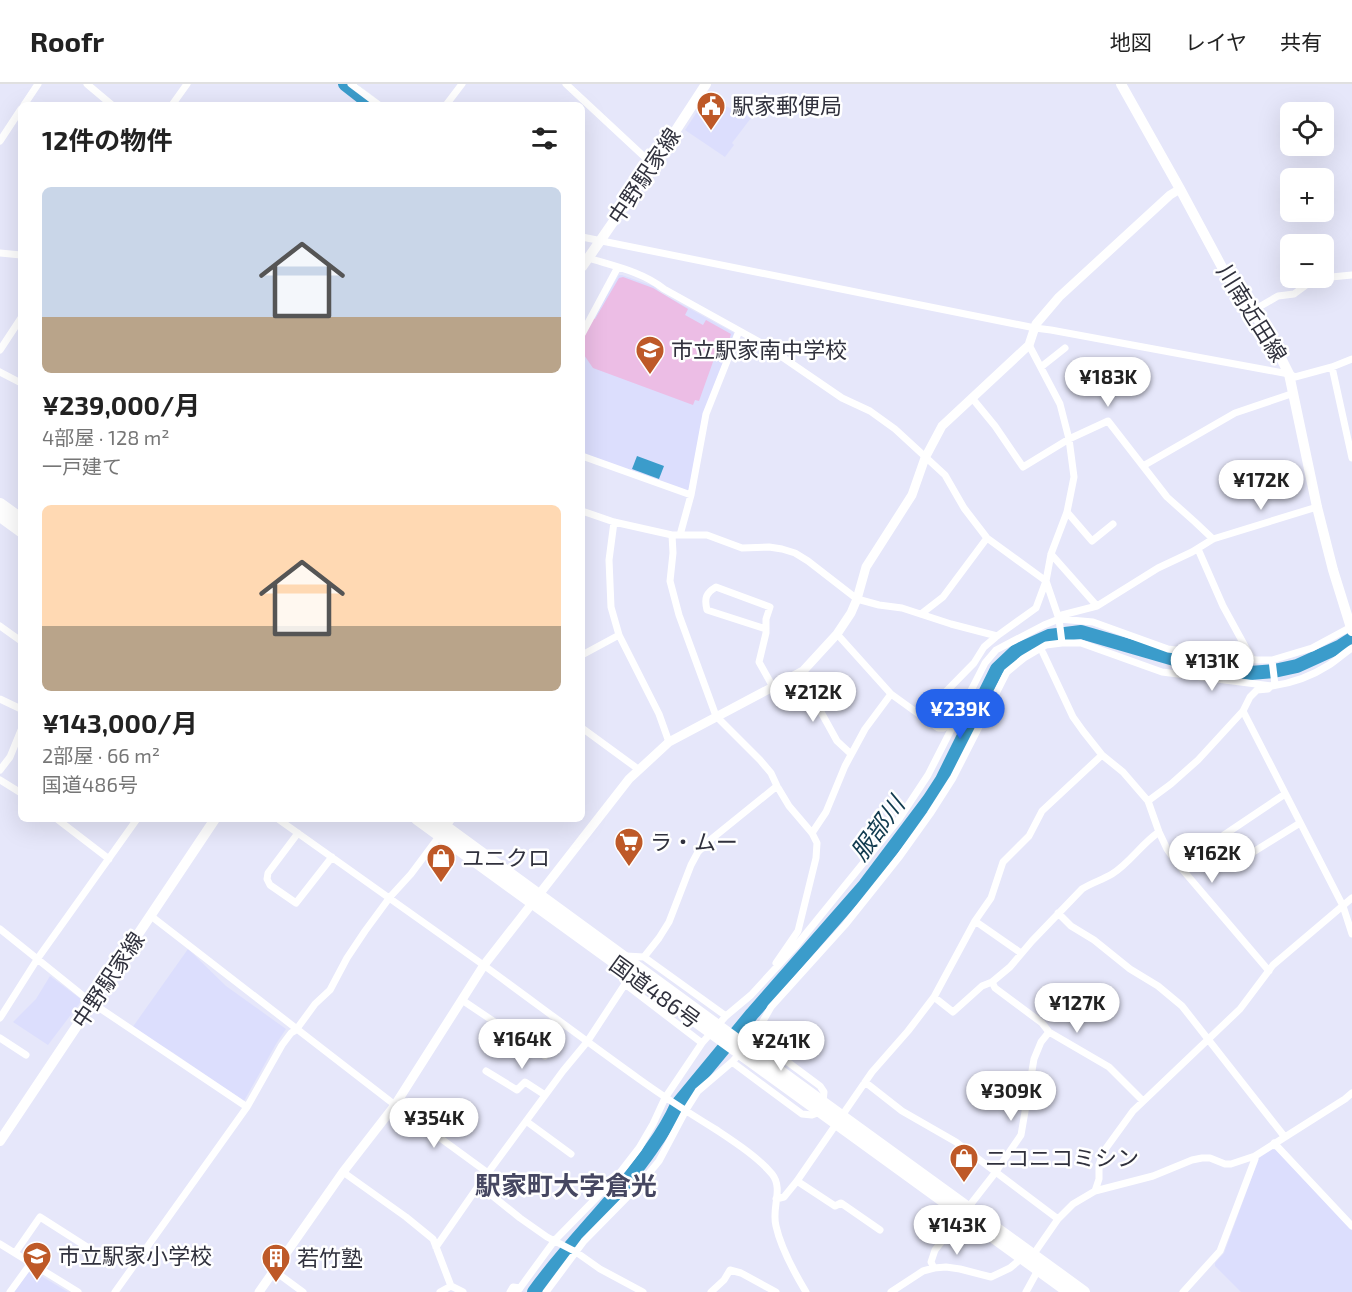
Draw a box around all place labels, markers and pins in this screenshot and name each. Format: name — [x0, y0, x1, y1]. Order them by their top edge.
public building icon: 駅家郵便局 — [695, 90, 727, 132]
place label: 駅家郵便局 — [732, 92, 842, 118]
school or university icon: 市立駅家南中学校 — [634, 334, 666, 376]
place label: 市立駅家南中学校 — [671, 336, 847, 362]
pin: ¥183K — [1066, 357, 1150, 408]
pin: ¥172K — [1219, 460, 1303, 511]
pin: ¥131K — [1170, 641, 1254, 692]
pin: ¥212K — [771, 672, 855, 723]
pin: ¥239K — [918, 689, 1002, 740]
supermarket icon: ラ・ムー — [613, 826, 645, 868]
place label: ラ・ムー — [650, 828, 738, 854]
pin: ¥162K — [1170, 833, 1254, 884]
shop icon: ユニクロ — [425, 842, 457, 884]
place label: ユニクロ — [462, 844, 550, 870]
pin: ¥127K — [1035, 983, 1119, 1034]
pin: ¥164K — [480, 1019, 564, 1070]
pin: ¥241K — [739, 1021, 823, 1072]
pin: ¥309K — [969, 1071, 1053, 1122]
pin: ¥354K — [392, 1098, 476, 1149]
shop icon: ニコニコミシン — [948, 1142, 980, 1184]
place label: ニコニコミシン — [985, 1144, 1139, 1170]
pin: ¥143K — [915, 1205, 999, 1256]
school or university icon: 市立駅家小学校 — [21, 1240, 53, 1282]
place label: 市立駅家小学校 — [58, 1242, 212, 1268]
building icon: 若竹塾 — [260, 1242, 292, 1284]
place label: 若竹塾 — [297, 1244, 363, 1270]

